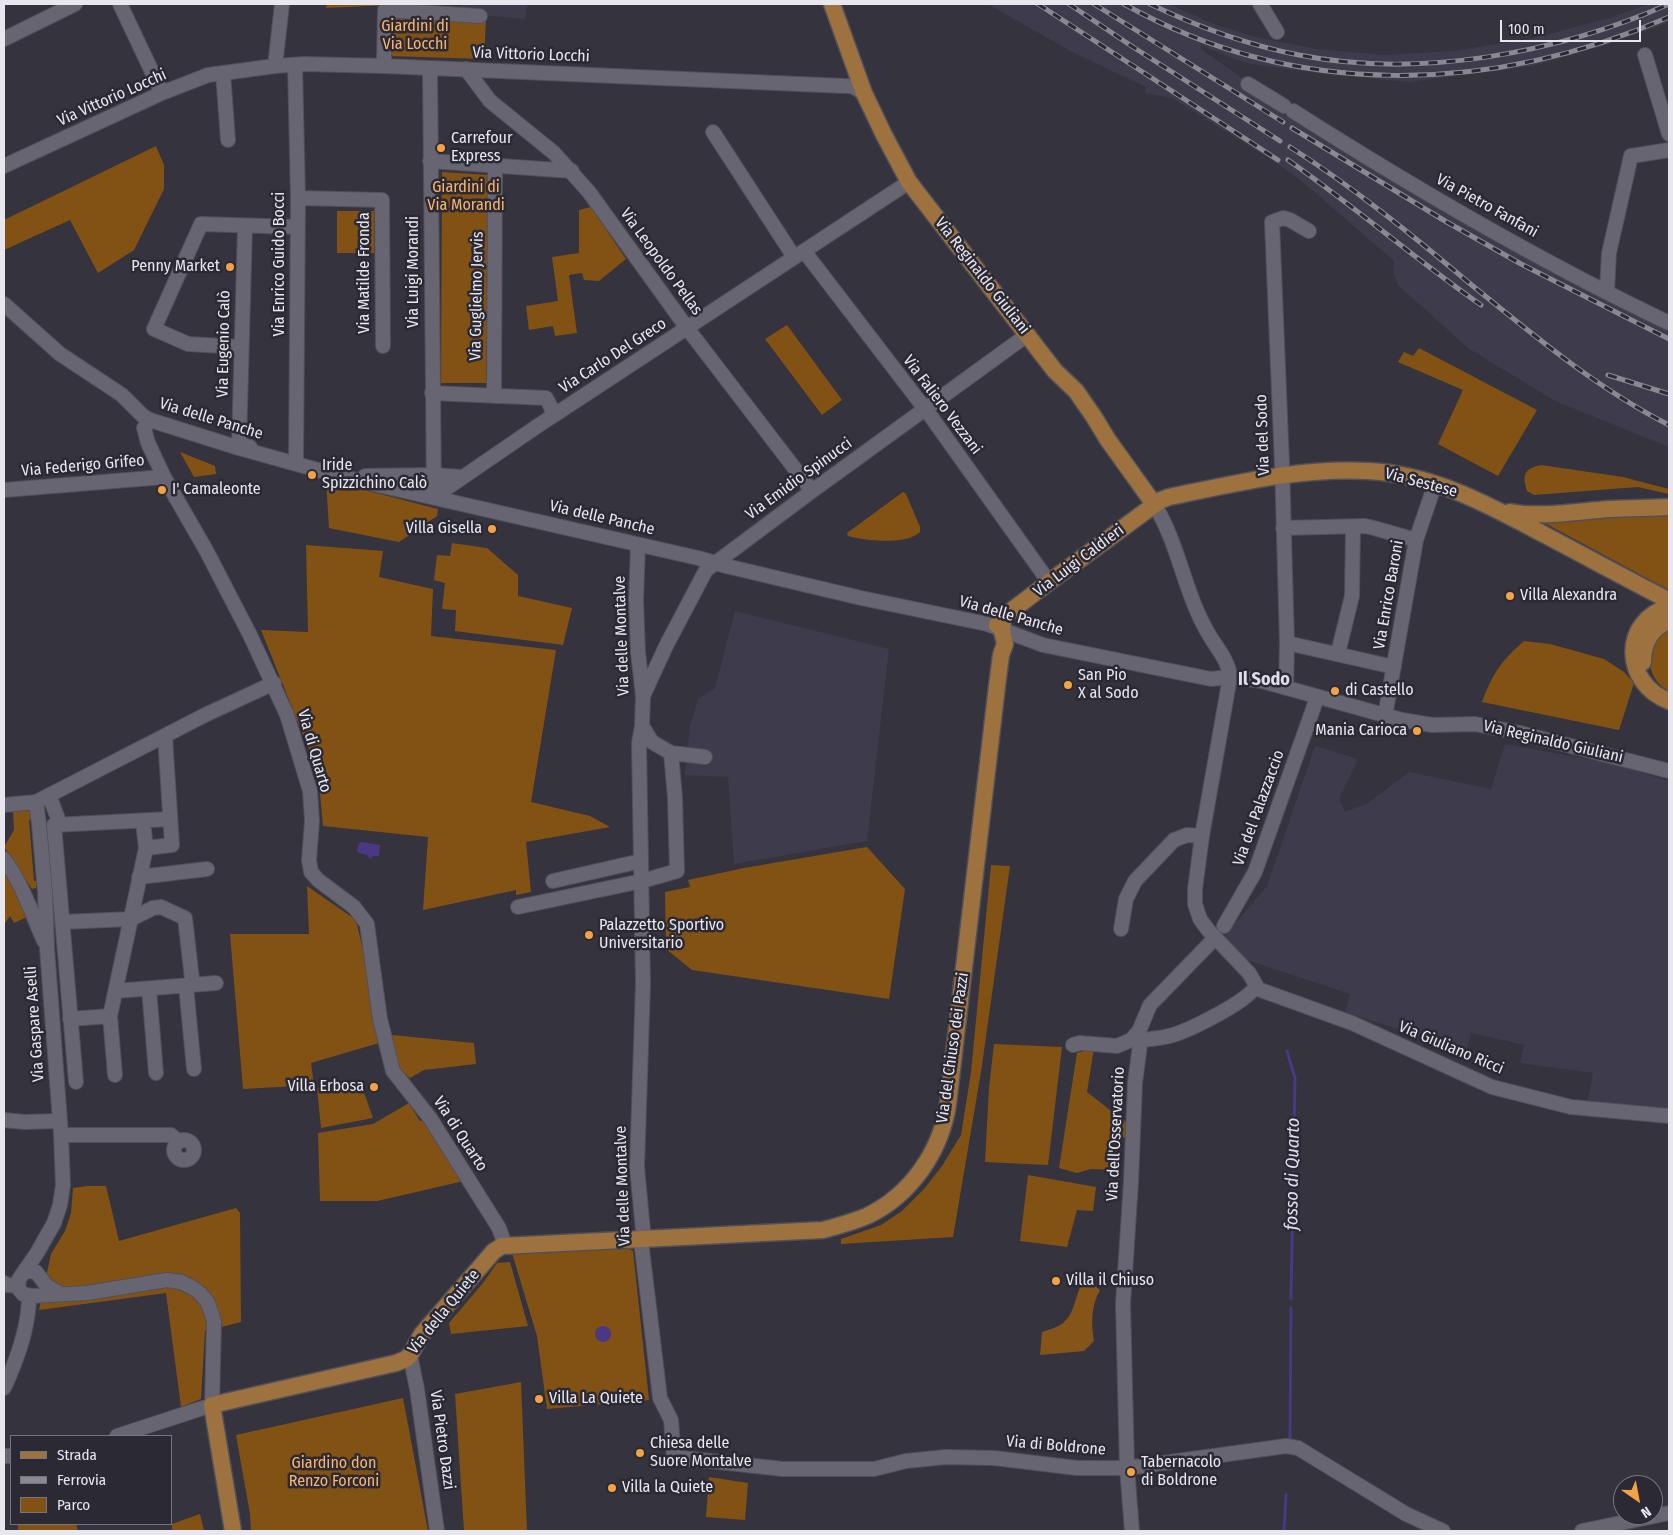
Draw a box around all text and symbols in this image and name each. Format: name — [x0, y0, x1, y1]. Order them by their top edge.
scale bar — [1503, 10, 1644, 42]
park label: Giardini di Via Locchi — [381, 17, 449, 55]
text: 100 m — [1508, 20, 1545, 38]
street label: Via Vittorio Locchi — [472, 43, 590, 67]
street label: Via Vittorio Locchi — [54, 65, 170, 131]
place label: Carrefour Express — [451, 129, 513, 167]
marker: Carrefour Express — [435, 142, 447, 154]
street label: Via Pietro Fanfani — [1433, 170, 1541, 242]
park label: Giardini di Via Morandi — [427, 178, 505, 216]
street label: Via Enrico Guido Bocci — [270, 192, 290, 336]
street label: Via Leopoldo Pellas — [616, 205, 706, 319]
street label: Via Matilde Fronda — [355, 212, 375, 334]
street label: Via Reginaldo Giuliani — [930, 214, 1034, 338]
street label: Via Luigi Morandi — [404, 216, 424, 328]
street label: Via Guglielmo Jervis — [466, 231, 488, 361]
place label: Penny Market — [131, 257, 220, 277]
marker: Penny Market — [224, 261, 236, 273]
street label: Via Eugenio Calò — [213, 290, 235, 398]
street label: Via Carlo Del Greco — [556, 314, 670, 398]
street label: Via Faliero Vezzani — [898, 352, 986, 458]
street label: Via delle Panche — [157, 394, 265, 444]
street label: Via del Sodo — [1252, 394, 1274, 476]
street label: Via Emidio Spinucci — [742, 434, 856, 524]
street label: Via Federigo Grifeo — [21, 451, 145, 481]
place label: Iride Spizzichino Calò — [322, 456, 427, 494]
street label: Via Sestese — [1383, 464, 1459, 502]
marker: Iride Spizzichino Calò — [306, 469, 318, 481]
place label: I' Camaleonte — [172, 480, 261, 500]
marker: I' Camaleonte — [156, 484, 168, 496]
street label: Via delle Panche — [548, 497, 656, 539]
place label: Villa Gisella — [406, 519, 482, 539]
street label: Via Luigi Caldieri — [1030, 521, 1128, 601]
marker: Villa Gisella — [486, 523, 498, 535]
street label: Via Enrico Baroni — [1370, 539, 1408, 651]
street label: Via delle Montalve — [610, 576, 634, 696]
place label: Villa Alexandra — [1520, 586, 1617, 606]
marker: Villa Alexandra — [1504, 590, 1516, 602]
street label: Via delle Panche — [957, 592, 1065, 640]
place label: San Pio X al Sodo — [1078, 666, 1139, 704]
district label: Il Sodo — [1238, 669, 1290, 691]
marker: San Pio X al Sodo — [1062, 679, 1074, 691]
place label: di Castello — [1345, 681, 1414, 701]
marker: di Castello — [1329, 685, 1341, 697]
street label: Via di Quarto — [293, 707, 335, 795]
street label: Via Reginaldo Giuliani — [1481, 717, 1625, 767]
place label: Mania Carioca — [1315, 721, 1407, 741]
marker: Mania Carioca — [1411, 725, 1423, 737]
street label: Via del Palazzaccio — [1229, 748, 1289, 868]
place label: Palazzetto Sportivo Universitario — [599, 916, 724, 954]
marker: Palazzetto Sportivo Universitario — [583, 929, 595, 941]
street label: Via Gaspare Aselli — [21, 965, 49, 1083]
street label: Via del Chiuso dei Pazzi — [933, 971, 973, 1125]
street label: Via Giuliano Ricci — [1396, 1017, 1506, 1079]
street label: Via dell'Osservatorio — [1103, 1066, 1129, 1202]
place label: Villa Erbosa — [287, 1077, 364, 1097]
marker: Villa Erbosa — [368, 1081, 380, 1093]
street label: Via di Quarto — [429, 1093, 491, 1175]
water label: fosso di Quarto — [1281, 1118, 1305, 1230]
street label: Via delle Montalve — [611, 1126, 635, 1246]
street label: Via della Quiete — [404, 1266, 484, 1358]
place label: Villa il Chiuso — [1066, 1271, 1154, 1291]
marker: Villa il Chiuso — [1050, 1275, 1062, 1287]
street label: Via Pietro Dazzi — [426, 1389, 458, 1491]
place label: Villa La Quiete — [549, 1389, 643, 1409]
marker: Villa La Quiete — [533, 1393, 545, 1405]
street label: Via di Boldrone — [1005, 1432, 1107, 1460]
place label: Chiesa delle Suore Montalve — [650, 1434, 752, 1472]
legend — [10, 1435, 172, 1525]
text: Strada — [57, 1446, 97, 1464]
marker: Chiesa delle Suore Montalve — [634, 1447, 646, 1459]
place label: Tabernacolo di Boldrone — [1141, 1453, 1221, 1491]
park label: Giardino don Renzo Forconi — [289, 1454, 379, 1492]
marker: Tabernacolo di Boldrone — [1125, 1466, 1137, 1478]
text: Ferrovia — [57, 1471, 106, 1489]
north arrow — [1613, 1475, 1663, 1525]
place label: Villa la Quiete — [622, 1478, 713, 1498]
marker: Villa la Quiete — [606, 1482, 618, 1494]
text: Parco — [57, 1496, 90, 1514]
text: N — [1638, 1503, 1654, 1522]

